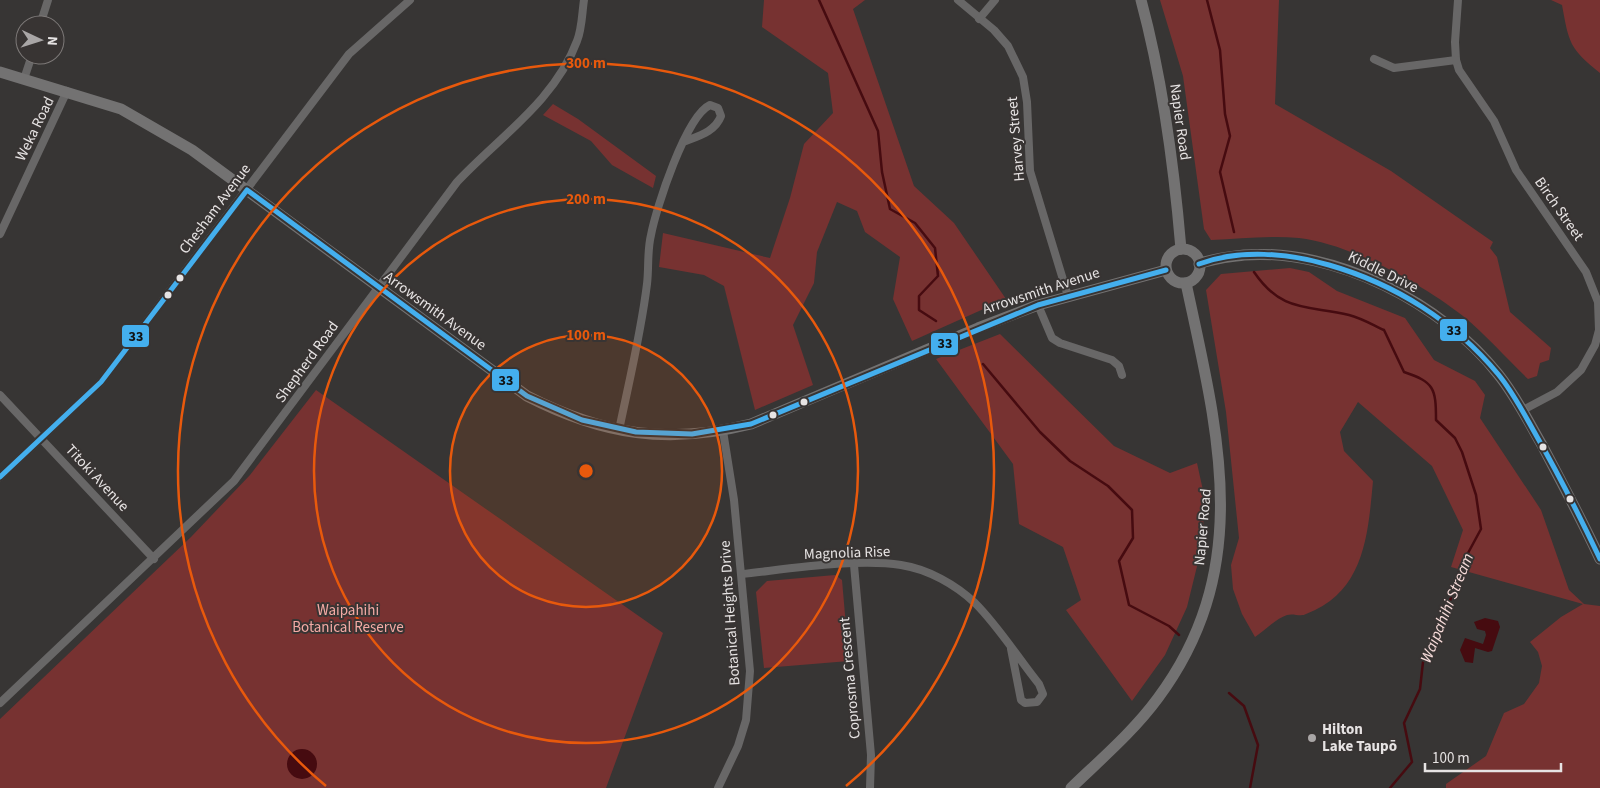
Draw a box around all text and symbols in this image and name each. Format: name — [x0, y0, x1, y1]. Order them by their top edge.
north arrow — [15, 15, 65, 65]
text: N — [42, 35, 62, 46]
text: 300 m — [566, 53, 606, 74]
street label: Napier Road — [1164, 82, 1196, 162]
street label: Weka Road — [10, 93, 60, 165]
street label: Harvey Street — [1002, 96, 1030, 182]
street label: Chesham Avenue — [174, 160, 256, 258]
street label: Birch Street — [1529, 173, 1589, 245]
text: 200 m — [566, 189, 606, 210]
street label: Kiddle Drive — [1344, 246, 1422, 298]
street label: Arrowsmith Avenue — [980, 262, 1102, 320]
street label: Arrowsmith Avenue — [379, 267, 491, 355]
unlabelled marker — [175, 273, 185, 283]
unlabelled marker — [163, 290, 173, 300]
street label: Shepherd Road — [270, 317, 344, 407]
line badge: 33 — [1439, 318, 1468, 342]
text: 33 — [1447, 321, 1461, 341]
line badge: 33 — [121, 324, 150, 348]
text: 100 m — [566, 325, 606, 346]
text: 33 — [129, 327, 143, 347]
line badge: 33 — [930, 332, 959, 356]
text: 33 — [938, 334, 952, 354]
line badge: 33 — [491, 368, 520, 392]
text: 33 — [499, 371, 513, 391]
unlabelled marker — [799, 397, 809, 407]
unlabelled marker — [768, 410, 778, 420]
street label: Titoki Avenue — [60, 440, 134, 516]
unlabelled marker — [1538, 442, 1548, 452]
centre of rings — [577, 462, 595, 480]
street label: Napier Road — [1189, 488, 1217, 566]
unlabelled marker — [1565, 494, 1575, 504]
street label: Botanical Heights Drive — [714, 540, 746, 686]
street label: Magnolia Rise — [803, 541, 891, 565]
water label: Waipahihi Stream — [1415, 550, 1479, 666]
park label: Waipahihi Botanical Reserve — [292, 600, 404, 638]
street label: Coprosma Crescent — [834, 616, 866, 740]
place label: Hilton Lake Taupō — [1322, 719, 1397, 757]
marker: Hilton Lake Taupō — [1306, 732, 1318, 744]
scale bar — [1425, 740, 1561, 772]
text: 100 m — [1432, 748, 1470, 769]

